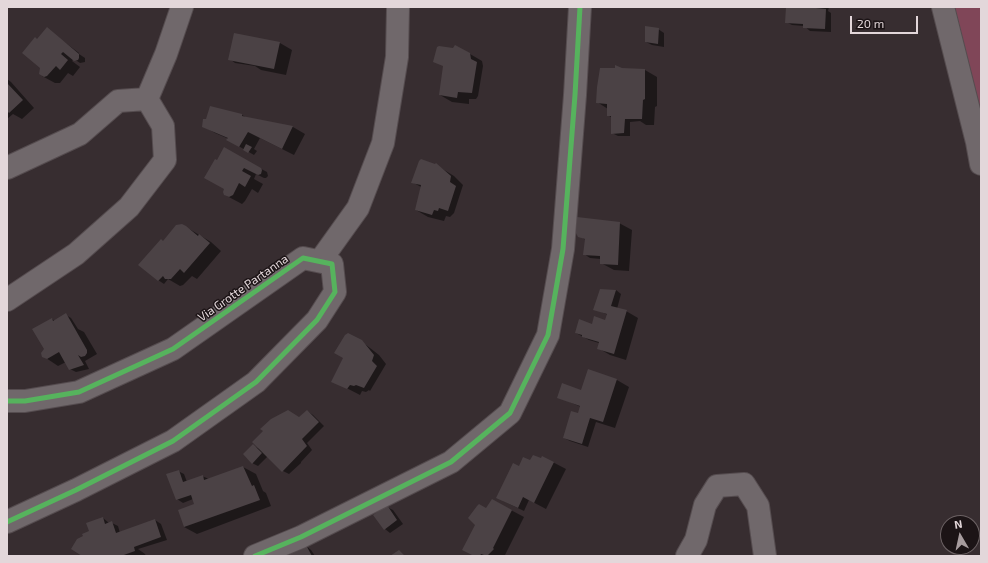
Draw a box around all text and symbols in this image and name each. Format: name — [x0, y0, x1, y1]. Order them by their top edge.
scale bar — [852, 8, 920, 34]
text: 20 m — [857, 16, 884, 30]
street label: Via Grotte Partanna — [195, 251, 291, 325]
north arrow — [940, 515, 980, 555]
text: N — [953, 517, 963, 531]

